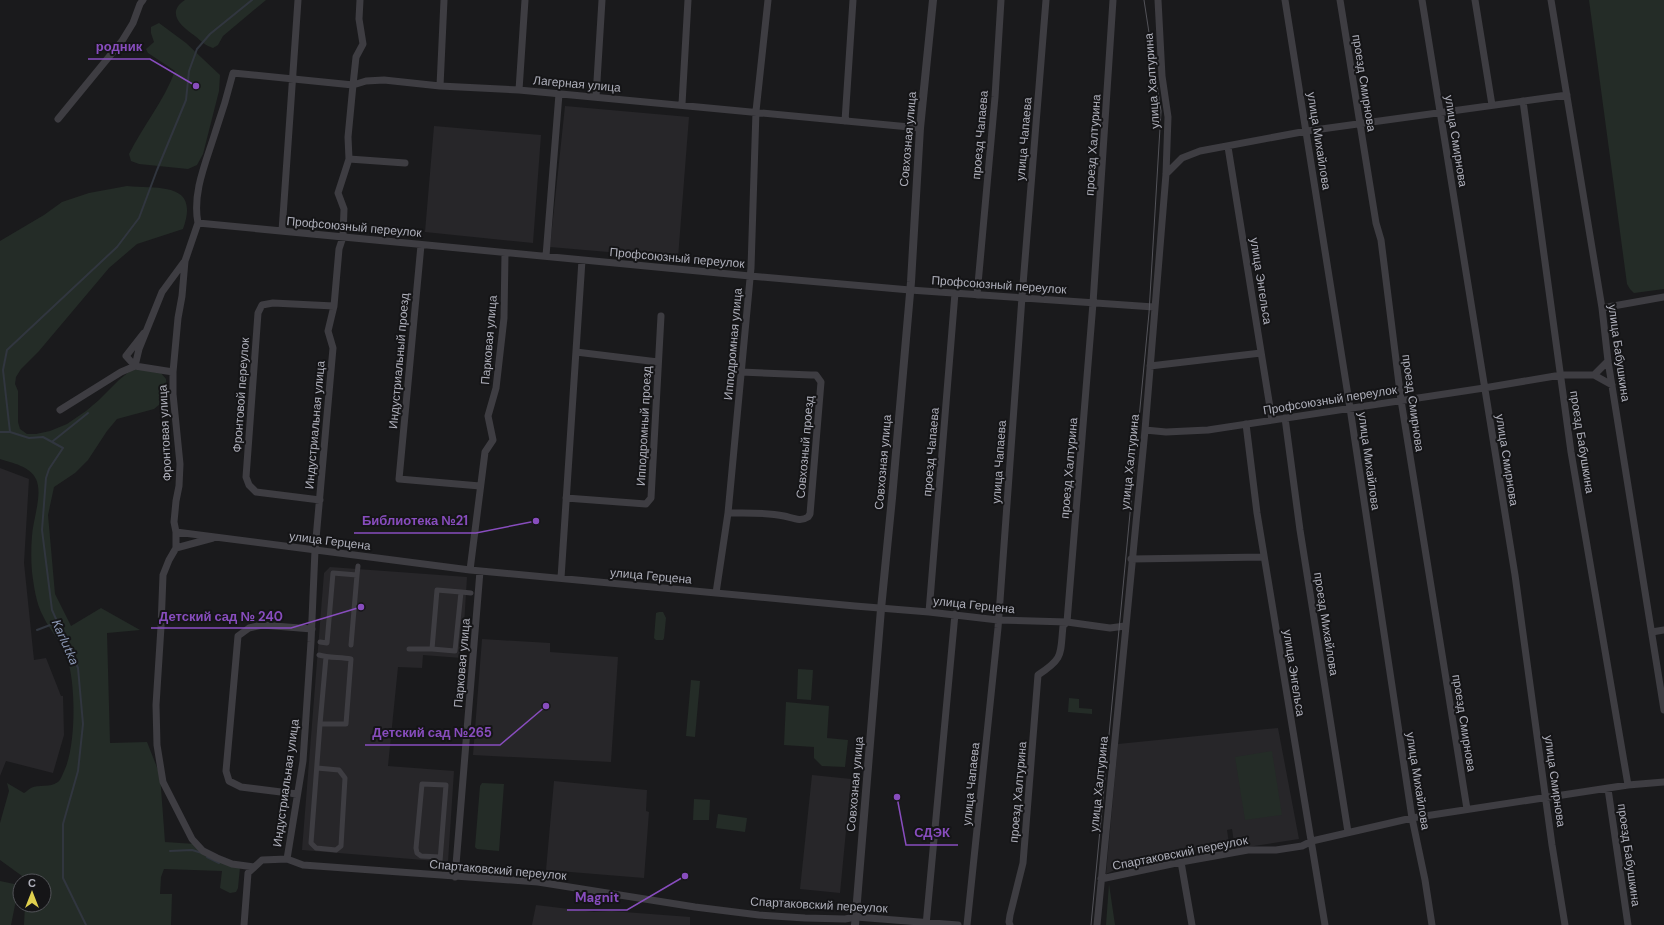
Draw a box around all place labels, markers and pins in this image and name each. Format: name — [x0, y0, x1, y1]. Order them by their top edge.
callout: родник — [88, 34, 150, 59]
callout: Библиотека №21 — [354, 508, 476, 533]
callout: Детский сад № 240 — [151, 603, 291, 628]
callout: Детский сад №265 — [365, 720, 500, 745]
callout: СДЭК — [906, 820, 958, 845]
callout: Magnit — [567, 885, 627, 910]

